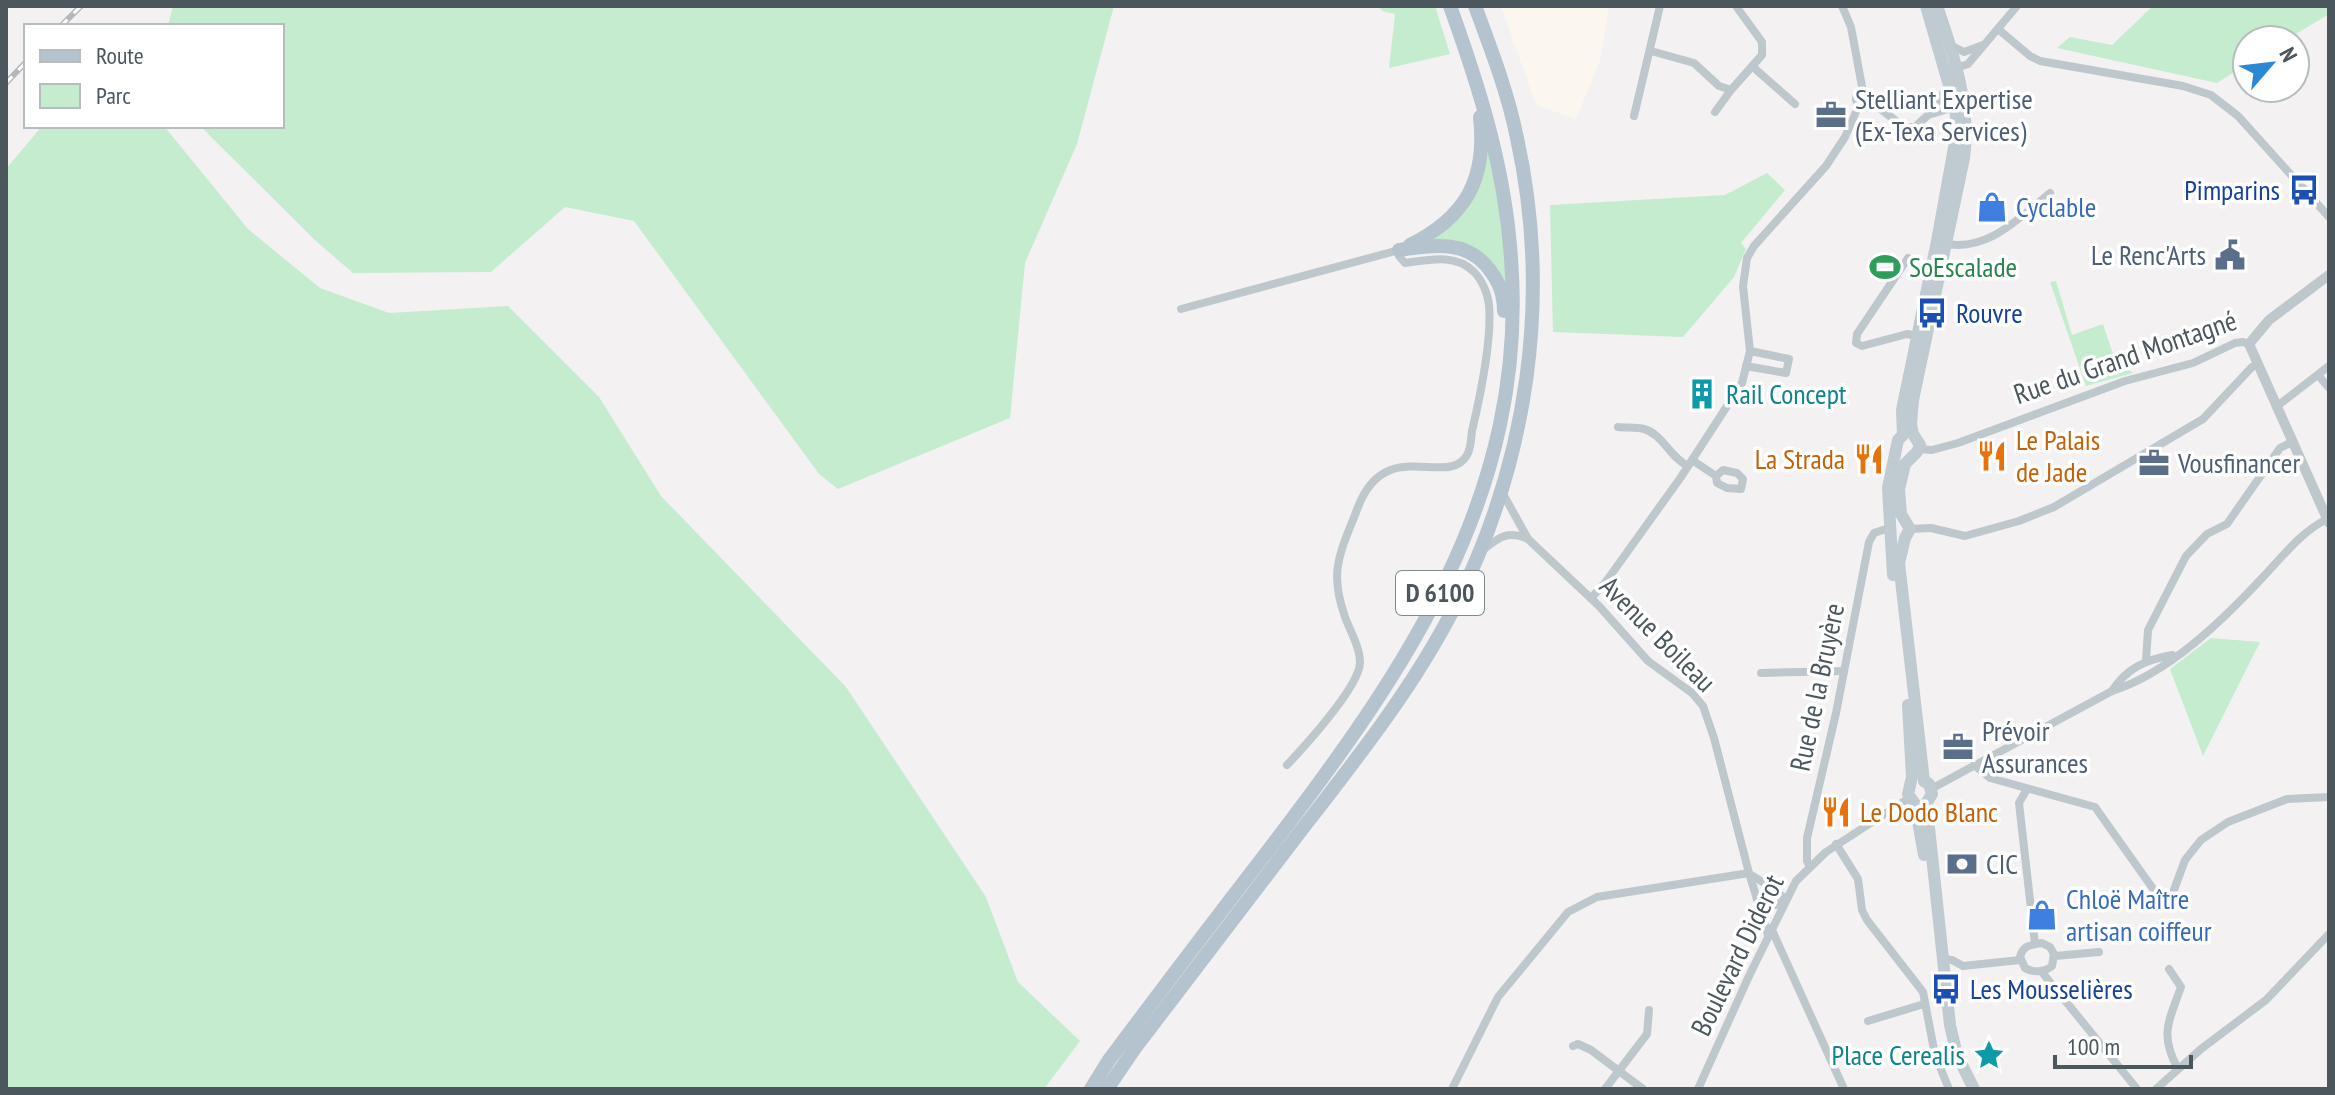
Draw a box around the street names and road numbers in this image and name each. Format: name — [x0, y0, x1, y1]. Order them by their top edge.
street label: Rue du Grand Montagné — [2008, 301, 2241, 412]
street label: Avenue Boileau — [1592, 568, 1724, 700]
road number: D 6100 — [1396, 571, 1484, 615]
street label: Rue de la Bruyère — [1781, 600, 1852, 774]
street label: Boulevard Diderot — [1682, 868, 1792, 1041]

